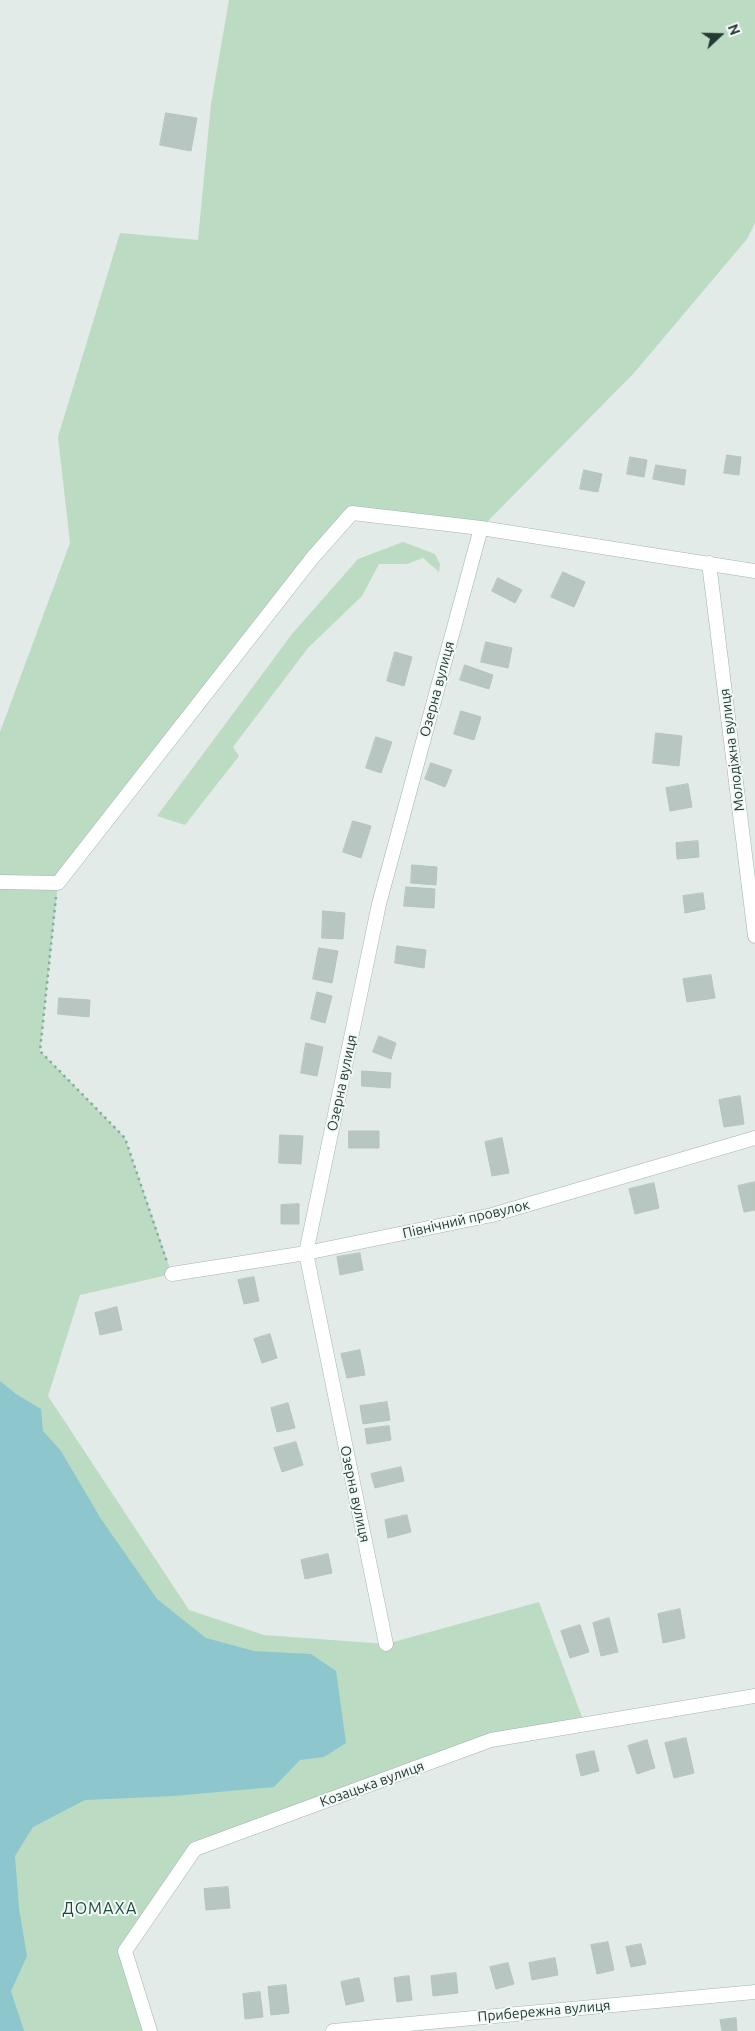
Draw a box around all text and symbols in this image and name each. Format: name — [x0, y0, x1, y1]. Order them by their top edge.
north arrow — [695, 10, 745, 60]
text: N — [725, 22, 743, 37]
street label: Озерна вулиця — [416, 639, 458, 739]
street label: Молодіжна вулиця — [716, 688, 748, 812]
street label: Озерна вулиця — [324, 1033, 360, 1133]
street label: Північний провулок — [401, 1196, 531, 1242]
street label: Озерна вулиця — [337, 1444, 373, 1544]
street label: Козацька вулиця — [318, 1757, 426, 1811]
district label: ДОМАХА — [62, 1899, 138, 1919]
street label: Прибережна вулиця — [477, 1997, 611, 2025]

